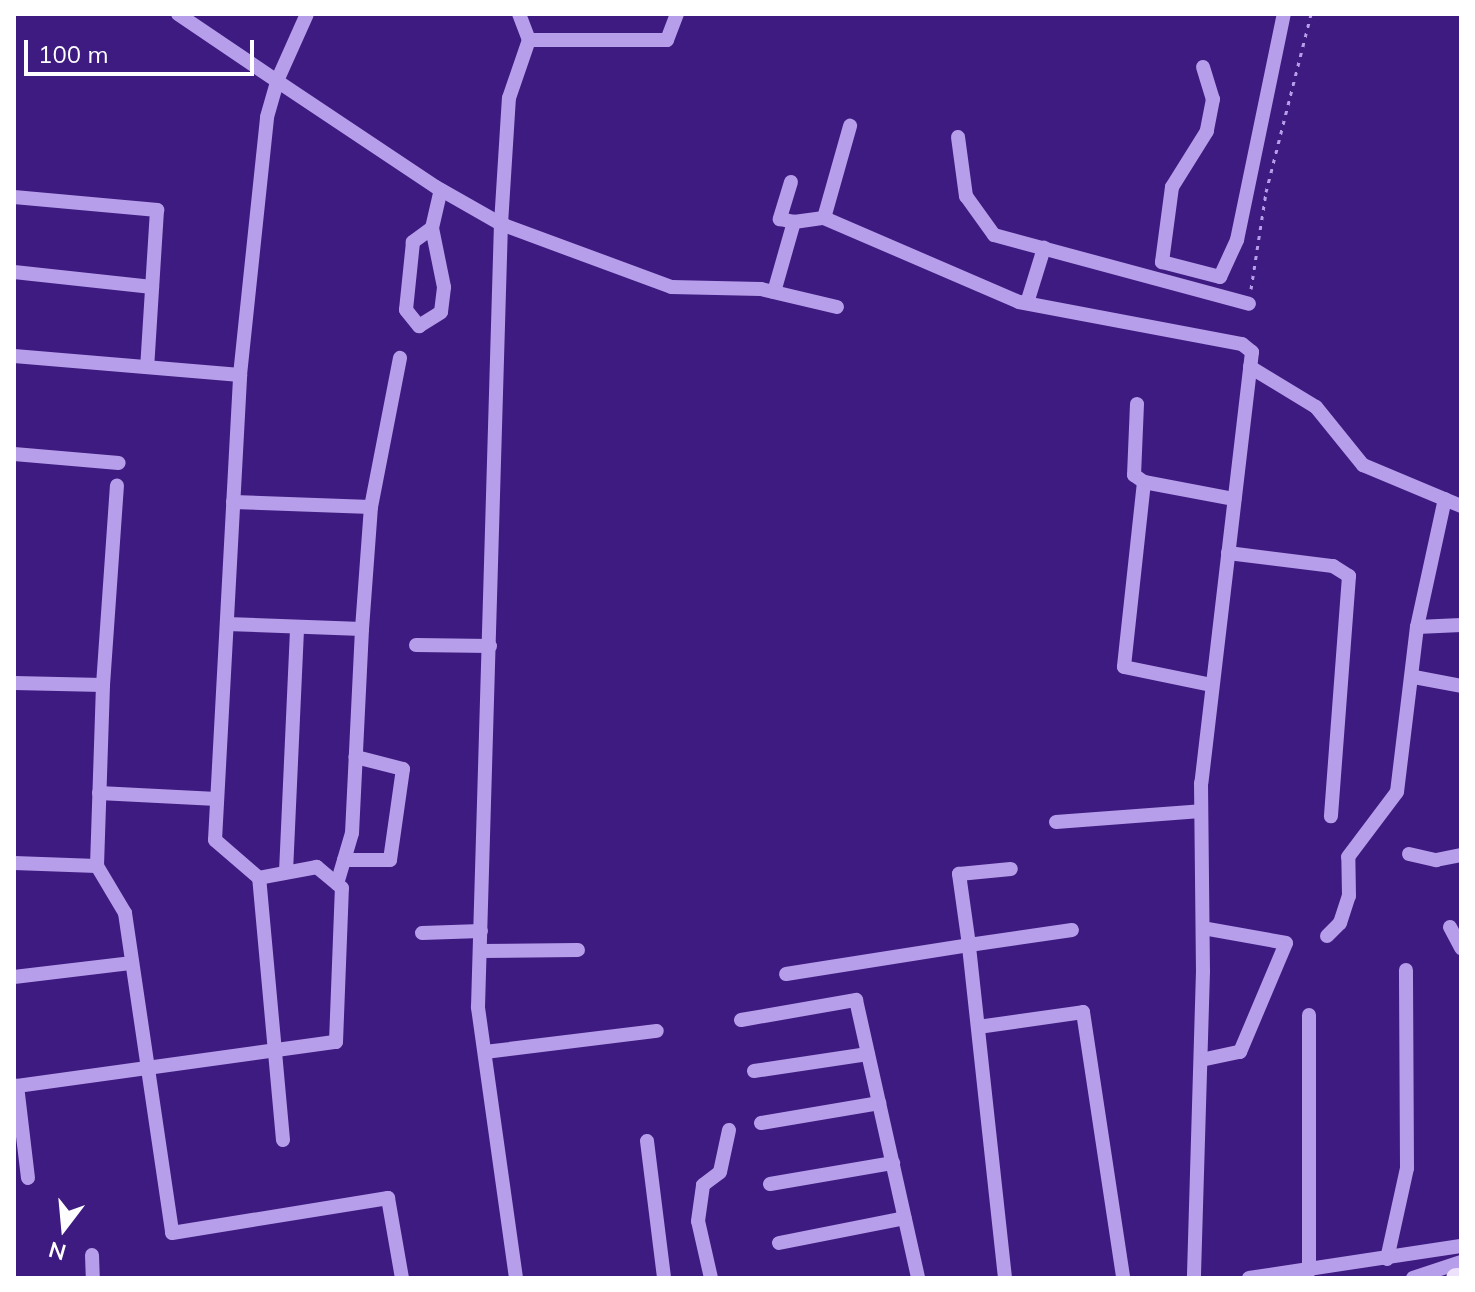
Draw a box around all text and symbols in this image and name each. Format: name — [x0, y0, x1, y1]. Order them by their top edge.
scale bar — [28, 24, 258, 74]
text: 100 m — [38, 39, 109, 69]
north arrow — [24, 1188, 104, 1268]
text: N — [46, 1235, 69, 1267]

